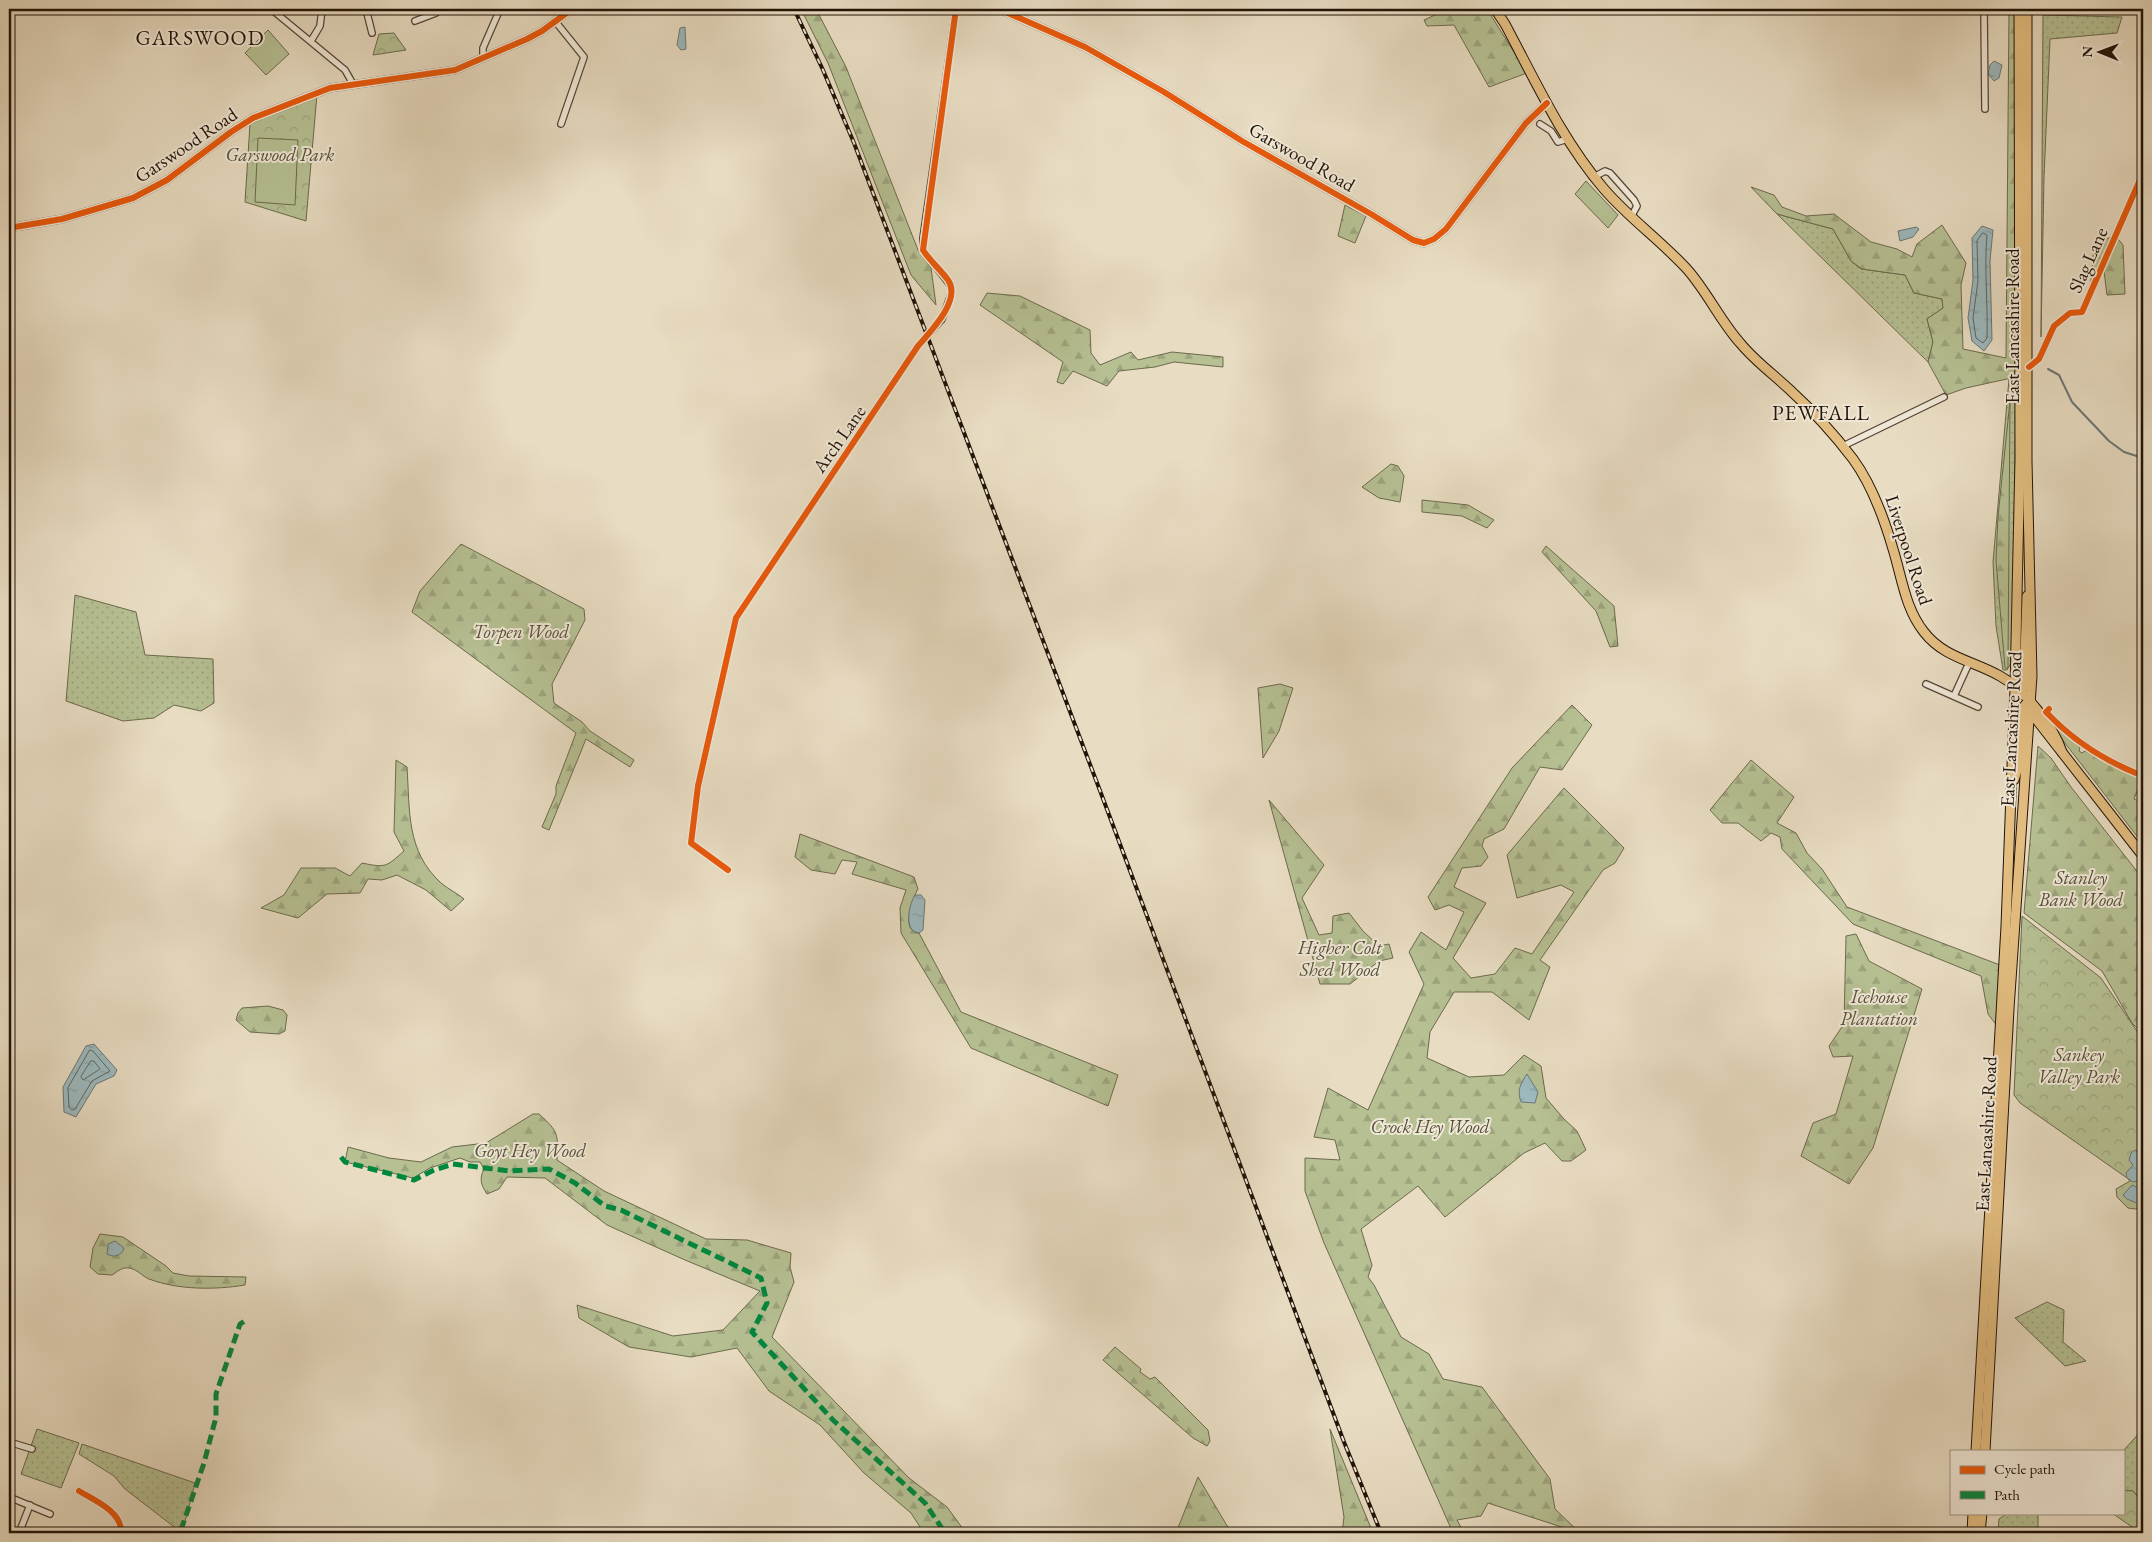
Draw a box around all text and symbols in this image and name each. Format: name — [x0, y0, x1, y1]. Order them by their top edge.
district label: GARSWOOD — [136, 24, 264, 51]
north arrow — [2074, 28, 2124, 78]
text: N — [2078, 45, 2096, 58]
street label: Garswood Road — [130, 101, 242, 188]
street label: Garswood Road — [1244, 117, 1360, 198]
park label: Garswood Park — [225, 142, 335, 167]
street label: Slag Lane — [2063, 223, 2113, 297]
street label: East Lancashire Road — [2000, 248, 2025, 404]
district label: PEWFALL — [1772, 399, 1870, 426]
street label: Arch Lane — [806, 400, 871, 479]
street label: Liverpool Road — [1880, 492, 1939, 608]
park label: Torpen Wood — [473, 619, 569, 644]
street label: East Lancashire Road — [1994, 650, 2028, 807]
park label: Stanley Bank Wood — [2038, 865, 2123, 912]
park label: Higher Colt Shed Wood — [1297, 935, 1383, 982]
park label: Icehouse Plantation — [1840, 984, 1918, 1031]
park label: Sankey Valley Park — [2038, 1042, 2121, 1089]
street label: East Lancashire Road — [1969, 1055, 2003, 1212]
park label: Crock Hey Wood — [1370, 1114, 1490, 1139]
park label: Goyt Hey Wood — [474, 1138, 586, 1163]
legend — [1950, 1450, 2124, 1514]
text: Cycle path — [1994, 1459, 2056, 1478]
text: Path — [1994, 1485, 2020, 1504]

